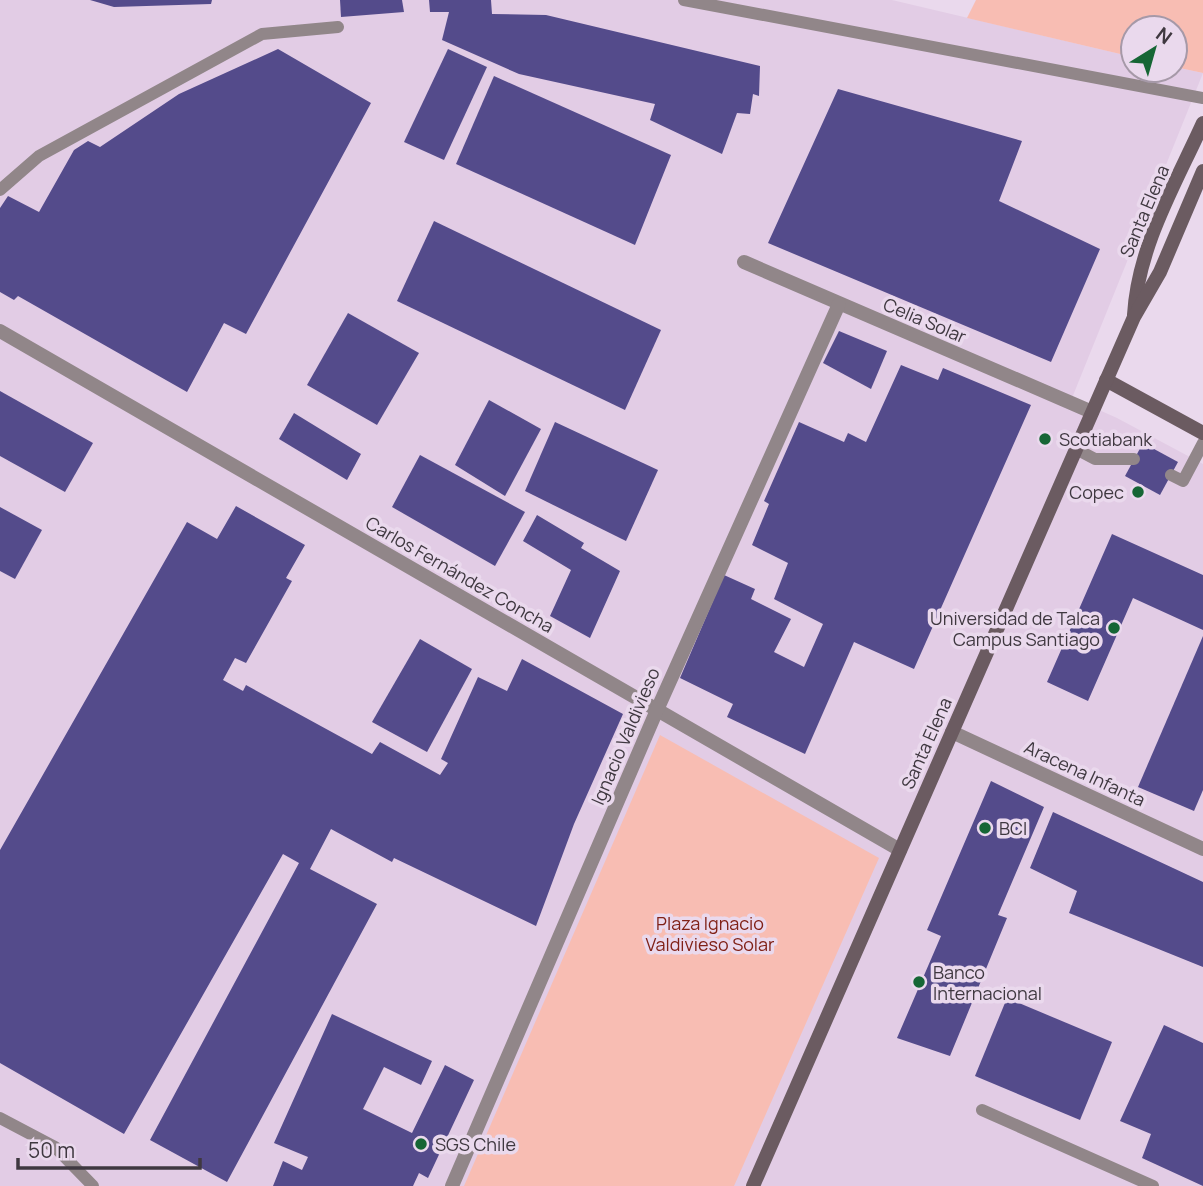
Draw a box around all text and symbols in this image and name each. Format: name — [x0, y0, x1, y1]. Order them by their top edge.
north arrow — [1119, 14, 1189, 84]
text: N — [1151, 21, 1178, 50]
street label: Santa Elena — [1114, 161, 1174, 261]
street label: Celia Solar — [880, 292, 971, 348]
place label: Scotiabank — [1059, 427, 1153, 451]
marker: Scotiabank — [1037, 431, 1053, 447]
place label: Copec — [1069, 480, 1124, 504]
marker: Copec — [1130, 484, 1146, 500]
street label: Carlos Fernández Concha — [362, 510, 558, 638]
place label: Universidad de Talca Campus Santiago — [930, 606, 1100, 651]
marker: Universidad de Talca Campus Santiago — [1106, 620, 1122, 636]
street label: Ignacio Valdivieso — [585, 664, 665, 808]
street label: Santa Elena — [895, 693, 957, 793]
street label: Aracena Infanta — [1021, 735, 1149, 811]
place label: BCI — [999, 816, 1027, 840]
marker: BCI — [977, 820, 993, 836]
park label: Plaza Ignacio Valdivieso Solar — [645, 911, 775, 956]
place label: Banco Internacional — [933, 960, 1042, 1005]
marker: Banco Internacional — [911, 974, 927, 990]
scale bar — [18, 1126, 200, 1170]
place label: SGS Chile — [435, 1132, 516, 1156]
text: 50 m — [28, 1136, 75, 1164]
marker: SGS Chile — [413, 1136, 429, 1152]

